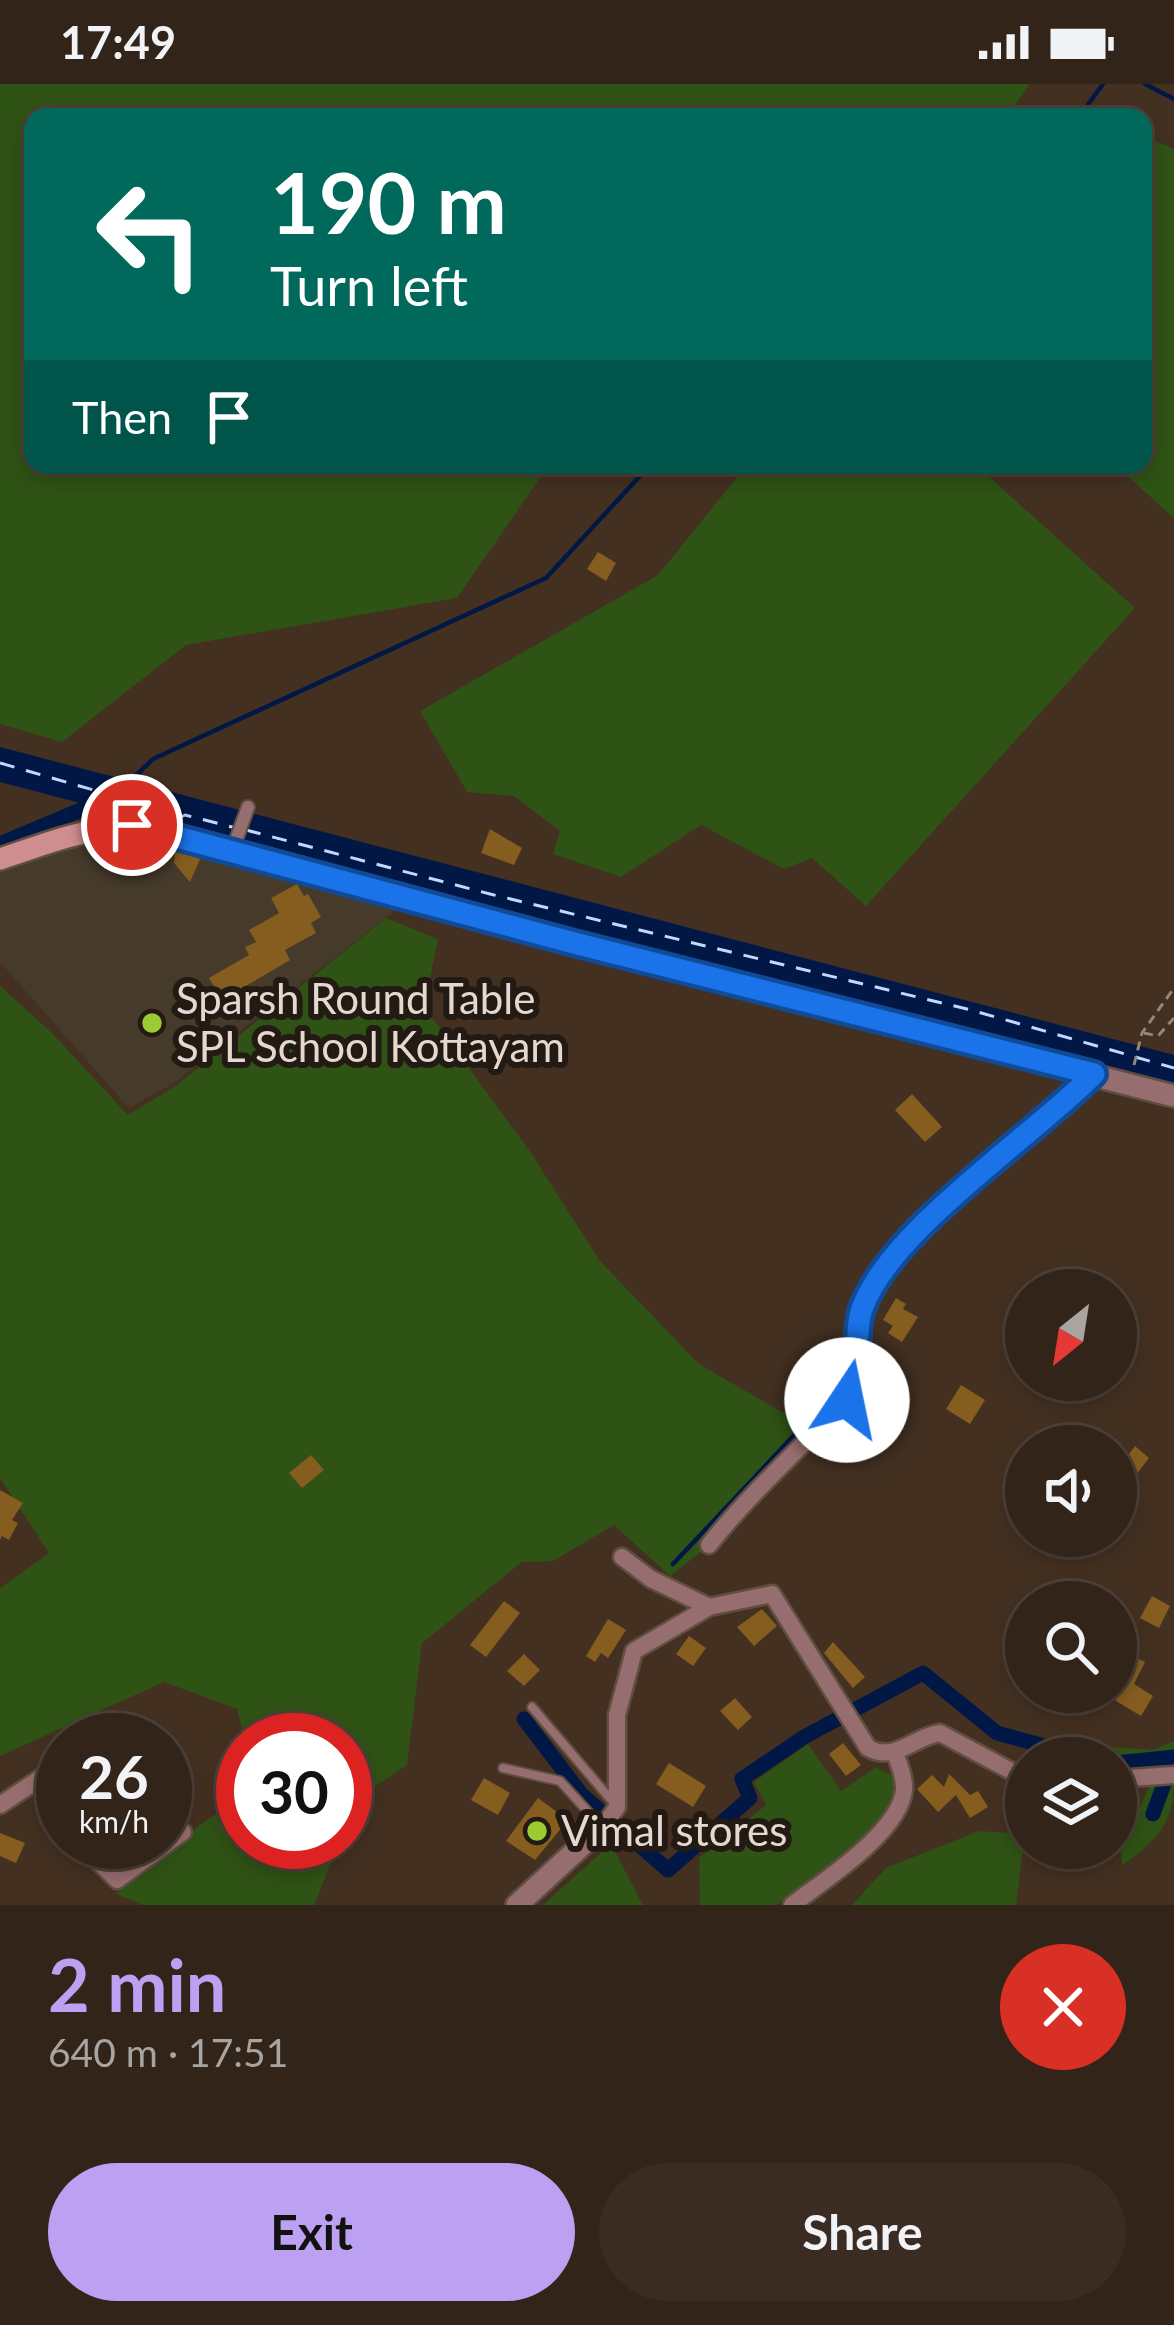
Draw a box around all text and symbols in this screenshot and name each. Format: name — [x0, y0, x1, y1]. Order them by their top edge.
text: 17:49 — [60, 15, 176, 69]
text: 190 m — [270, 151, 507, 252]
icon: left — [72, 156, 228, 312]
text: Turn left — [270, 253, 468, 318]
icon: arrive — [196, 384, 262, 450]
text: Then — [72, 390, 172, 444]
pin — [81, 774, 183, 876]
icon: arrive — [99, 792, 165, 858]
place label: Sparsh Round Table SPL School Kottayam — [176, 973, 565, 1071]
marker: Sparsh Round Table SPL School Kottayam — [139, 1010, 165, 1036]
north arrow — [1005, 1269, 1137, 1401]
map controls — [1005, 1269, 1137, 1869]
position arrow — [784, 1337, 910, 1463]
button: sound — [1005, 1425, 1137, 1557]
button: search — [1005, 1581, 1137, 1713]
speed limit sign: 30 — [216, 1713, 372, 1869]
button: layers — [1005, 1737, 1137, 1869]
text: 26 — [79, 1740, 149, 1812]
text: km/h — [79, 1803, 149, 1839]
place label: Vimal stores — [561, 1805, 787, 1855]
marker: Vimal stores — [524, 1818, 550, 1844]
text: 2 min — [48, 1941, 226, 2027]
button: close — [1000, 1944, 1126, 2070]
text: 640 m · 17:51 — [48, 2029, 288, 2075]
button: Exit — [48, 2163, 575, 2301]
button: Share — [599, 2163, 1126, 2301]

